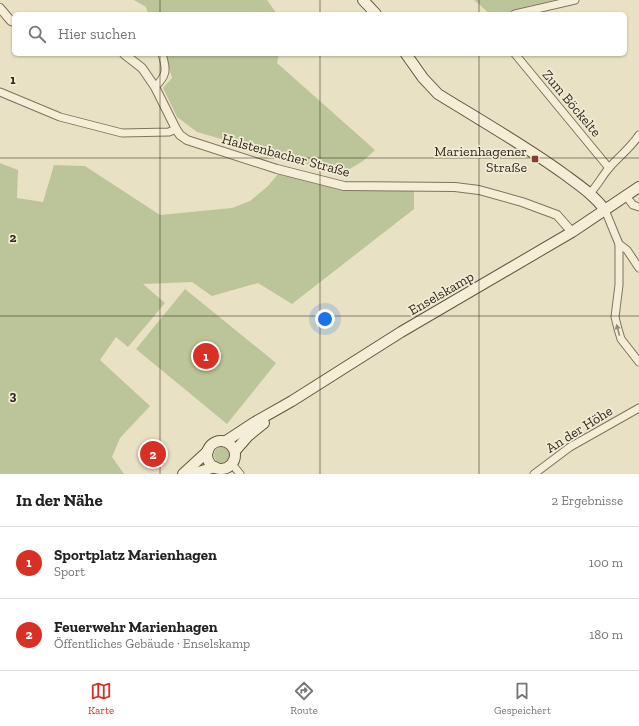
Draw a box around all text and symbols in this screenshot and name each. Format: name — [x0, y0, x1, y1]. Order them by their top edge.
search box — [12, 12, 627, 56]
icon: search — [26, 23, 48, 45]
text: Hier suchen — [58, 25, 136, 43]
street label: Zum Böckelte — [539, 66, 605, 141]
text: 1 — [10, 72, 16, 87]
street label: Halstenbacher Straße — [220, 130, 352, 181]
place label: Marienhagener Straße — [434, 143, 527, 176]
marker: Marienhagener Straße — [530, 154, 540, 164]
text: 2 — [10, 230, 17, 245]
street label: Enselskamp — [406, 268, 477, 319]
your location — [315, 309, 335, 329]
one-way arrow — [615, 323, 621, 336]
pin: 1 — [193, 341, 219, 371]
text: 3 — [10, 388, 17, 403]
street label: An der Höhe — [543, 402, 616, 457]
pin: 2 — [140, 439, 166, 469]
text: In der Nähe — [16, 490, 103, 510]
text: 2 Ergebnisse — [551, 493, 623, 508]
text: Sportplatz Marienhagen — [54, 546, 217, 564]
text: 1 — [26, 555, 32, 570]
text: 100 m — [589, 555, 623, 570]
text: Sport — [54, 564, 85, 579]
text: Feuerwehr Marienhagen — [54, 618, 218, 636]
text: 2 — [26, 627, 32, 642]
text: 180 m — [589, 627, 623, 642]
text: Öffentliches Gebäude · Enselskamp — [54, 636, 250, 651]
tab: Karte — [88, 680, 114, 717]
tab: Route — [290, 680, 318, 717]
tab: Gespeichert — [494, 680, 551, 717]

